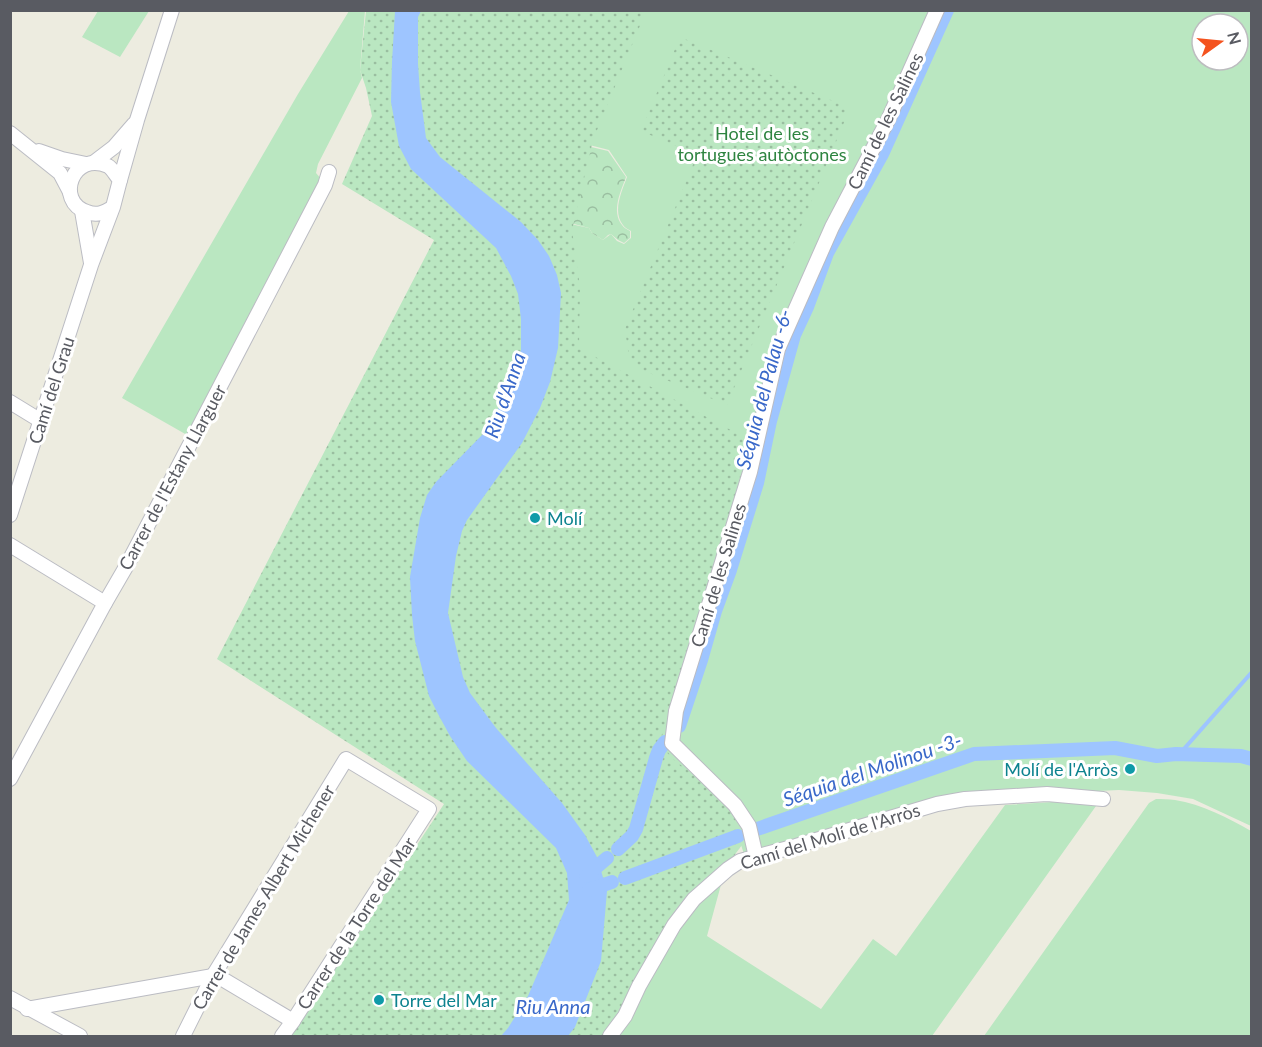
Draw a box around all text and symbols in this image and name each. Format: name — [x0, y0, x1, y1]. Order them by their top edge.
north arrow — [1190, 12, 1250, 72]
text: N — [1224, 30, 1246, 46]
street label: Camí de les Salines — [842, 49, 928, 193]
park label: Hotel de les tortugues autòctones — [677, 122, 847, 165]
water label: Séquia del Palau -6- — [730, 306, 796, 472]
street label: Camí del Grau — [23, 334, 79, 446]
water label: Riu d'Anna — [478, 349, 530, 441]
street label: Carrer de l'Estany Llarguer — [114, 380, 231, 574]
street label: Camí de les Salines — [686, 500, 750, 650]
place label: Molí — [547, 507, 583, 529]
marker: Molí — [528, 511, 542, 525]
water label: Séquia del Molinou -3- — [779, 727, 965, 811]
place label: Molí de l'Arròs — [1004, 758, 1118, 780]
marker: Molí de l'Arròs — [1123, 762, 1137, 776]
street label: Carrer de James Albert Michener — [187, 780, 339, 1014]
street label: Camí del Molí de l'Arròs — [737, 798, 923, 874]
street label: Carrer de la Torre del Mar — [292, 832, 420, 1013]
place label: Torre del Mar — [391, 989, 497, 1011]
marker: Torre del Mar — [372, 993, 386, 1007]
water label: Riu Anna — [516, 994, 590, 1018]

